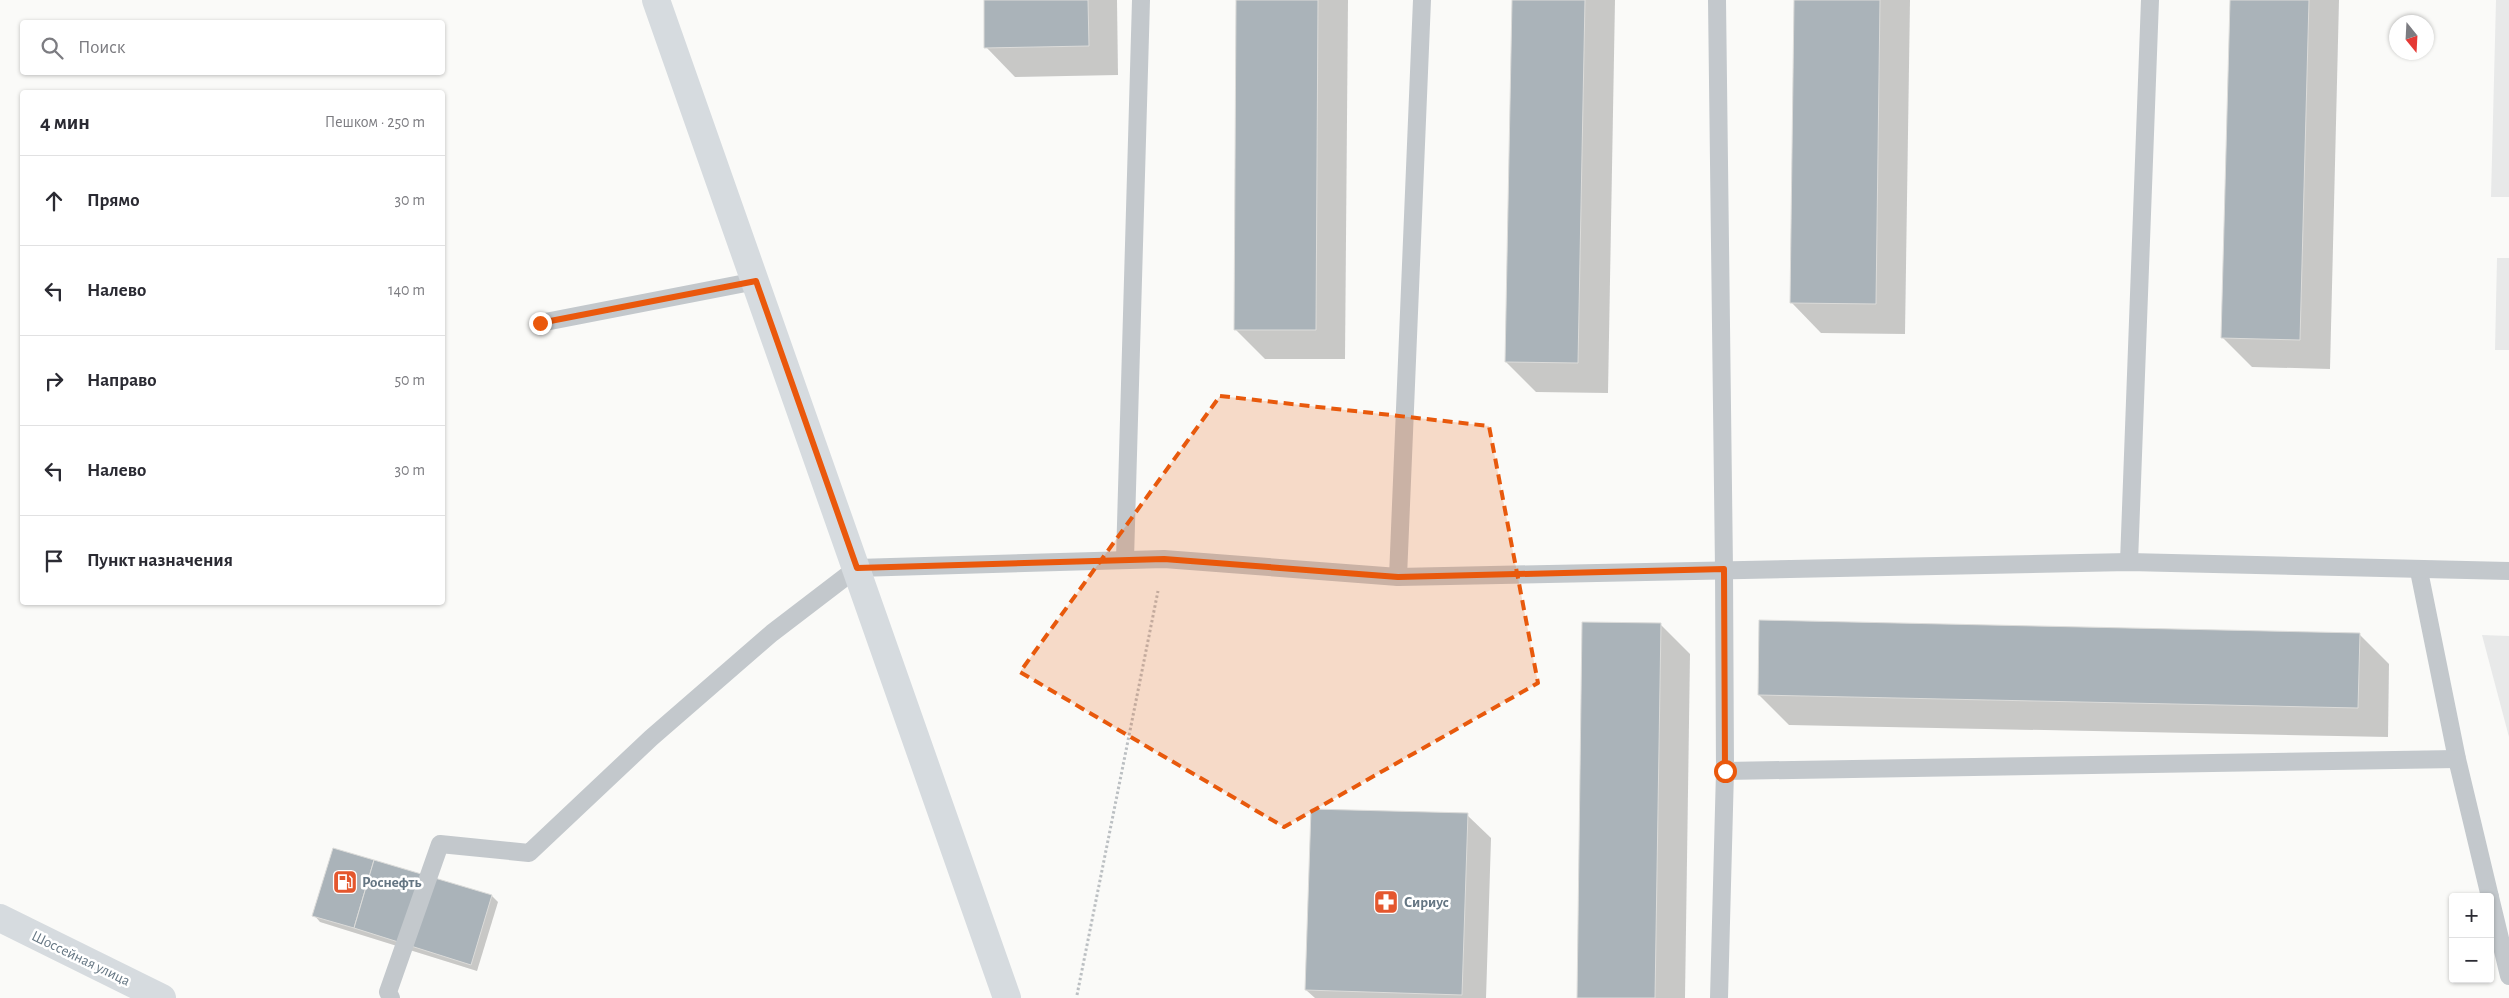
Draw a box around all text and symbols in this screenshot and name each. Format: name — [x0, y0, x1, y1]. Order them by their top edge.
north arrow — [2389, 15, 2434, 60]
search box — [20, 20, 445, 75]
icon: search — [38, 34, 66, 62]
text: Поиск — [78, 38, 125, 57]
text: 4 мин — [40, 112, 90, 133]
text: Пешком · 250 m — [325, 114, 425, 130]
icon: ahead — [40, 187, 68, 215]
text: Прямо — [87, 191, 140, 210]
text: 30 m — [395, 192, 425, 208]
icon: left — [40, 277, 68, 305]
text: Налево — [87, 281, 146, 300]
text: 140 m — [388, 282, 425, 298]
route end — [529, 312, 552, 335]
icon: right — [40, 367, 68, 395]
text: Направо — [87, 371, 157, 390]
text: 50 m — [394, 372, 425, 388]
icon: left — [40, 457, 68, 485]
text: Налево — [87, 461, 146, 480]
text: 30 m — [395, 462, 425, 478]
icon: arrive — [40, 547, 68, 575]
text: Пункт назначения — [87, 551, 233, 570]
route start — [1714, 760, 1737, 783]
fuel station icon: Роснефть — [332, 869, 358, 895]
place label: Роснефть — [362, 875, 421, 890]
pharmacy icon: Сириус — [1373, 889, 1399, 915]
map controls — [2449, 893, 2494, 983]
button: + — [2449, 893, 2494, 938]
place label: Сириус — [1404, 895, 1449, 910]
street label: Шоссейная улица — [29, 928, 133, 989]
button: − — [2449, 938, 2494, 983]

